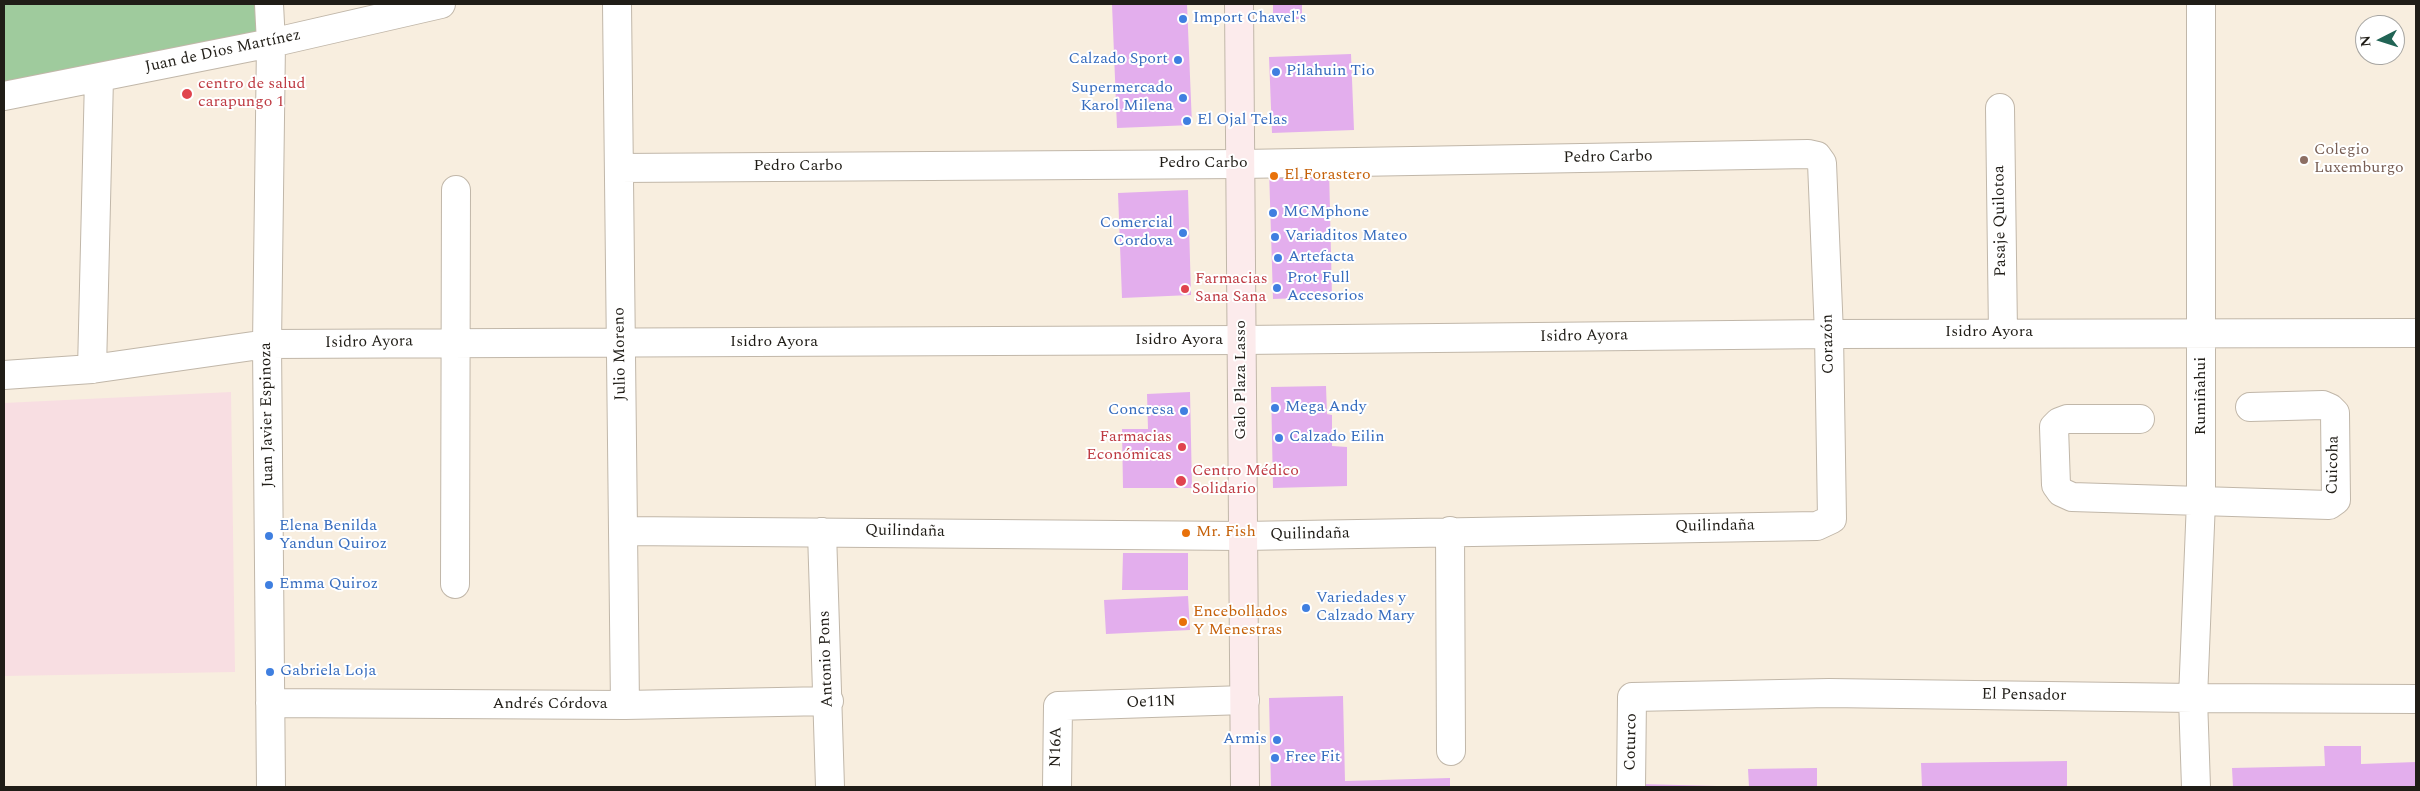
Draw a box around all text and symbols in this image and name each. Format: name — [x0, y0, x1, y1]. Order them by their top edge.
place label: Import Chavel's — [1193, 9, 1307, 29]
marker: Import Chavel's — [1177, 13, 1189, 25]
north arrow — [2355, 15, 2405, 65]
street label: Juan de Dios Martínez — [143, 26, 303, 78]
text: N — [2355, 35, 2377, 48]
place label: Calzado Sport — [1069, 50, 1168, 70]
marker: Calzado Sport — [1172, 54, 1184, 66]
place label: Pilahuin Tio — [1286, 62, 1375, 82]
marker: Pilahuin Tio — [1270, 66, 1282, 78]
place label: centro de salud carapungo 1 — [198, 75, 306, 113]
place label: Supermercado Karol Milena — [1071, 79, 1173, 117]
marker: centro de salud carapungo 1 — [180, 87, 194, 101]
marker: Supermercado Karol Milena — [1177, 92, 1189, 104]
place label: El Ojal Telas — [1197, 111, 1288, 131]
marker: El Ojal Telas — [1181, 115, 1193, 127]
place label: Colegio Luxemburgo — [2314, 141, 2404, 179]
street label: Pedro Carbo — [1563, 148, 1653, 168]
street label: Pedro Carbo — [1158, 154, 1248, 174]
marker: Colegio Luxemburgo — [2298, 154, 2310, 166]
street label: Pedro Carbo — [753, 157, 843, 177]
street label: Pasaje Quilotoa — [1990, 165, 2012, 277]
place label: El Forastero — [1284, 166, 1371, 186]
marker: El Forastero — [1268, 170, 1280, 182]
place label: MCMphone — [1283, 203, 1369, 223]
marker: MCMphone — [1267, 207, 1279, 219]
place label: Comercial Cordova — [1100, 214, 1173, 252]
marker: Comercial Cordova — [1177, 227, 1189, 239]
place label: Variaditos Mateo — [1285, 227, 1407, 247]
marker: Variaditos Mateo — [1269, 231, 1281, 243]
place label: Artefacta — [1288, 248, 1354, 268]
marker: Artefacta — [1272, 252, 1284, 264]
place label: Prot Full Accesorios — [1287, 269, 1364, 307]
place label: Farmacias Sana Sana — [1195, 270, 1268, 308]
marker: Prot Full Accesorios — [1271, 282, 1283, 294]
marker: Farmacias Sana Sana — [1179, 283, 1191, 295]
street label: Julio Moreno — [611, 307, 631, 401]
street label: Corazón — [1819, 314, 1839, 374]
street label: Galo Plaza Lasso — [1232, 320, 1252, 440]
street label: Isidro Ayora — [1945, 323, 2033, 343]
street label: Isidro Ayora — [1540, 327, 1628, 347]
street label: Isidro Ayora — [1135, 331, 1223, 351]
street label: Isidro Ayora — [325, 333, 413, 353]
street label: Isidro Ayora — [730, 333, 818, 353]
street label: Juan Javier Espinoza — [257, 342, 279, 488]
street label: Rumiñahui — [2192, 357, 2212, 435]
place label: Mega Andy — [1285, 398, 1366, 418]
place label: Concresa — [1108, 401, 1174, 421]
marker: Mega Andy — [1269, 402, 1281, 414]
marker: Concresa — [1178, 405, 1190, 417]
place label: Farmacias Económicas — [1086, 428, 1172, 466]
place label: Calzado Eilin — [1289, 428, 1385, 448]
marker: Calzado Eilin — [1273, 432, 1285, 444]
street label: Cuicoha — [2324, 435, 2344, 495]
marker: Farmacias Económicas — [1176, 441, 1188, 453]
place label: Centro Médico Solidario — [1192, 462, 1299, 500]
marker: Centro Médico Solidario — [1174, 474, 1188, 488]
place label: Elena Benilda Yandun Quiroz — [279, 517, 387, 555]
street label: Quilindaña — [1675, 517, 1755, 537]
street label: Quilindaña — [865, 522, 945, 542]
place label: Mr. Fish — [1196, 523, 1256, 543]
street label: Quilindaña — [1270, 525, 1350, 545]
marker: Mr. Fish — [1180, 527, 1192, 539]
marker: Elena Benilda Yandun Quiroz — [263, 530, 275, 542]
place label: Emma Quiroz — [279, 575, 378, 595]
marker: Emma Quiroz — [263, 579, 275, 591]
place label: Variedades y Calzado Mary — [1316, 589, 1414, 627]
marker: Variedades y Calzado Mary — [1300, 602, 1312, 614]
place label: Encebollados Y Menestras — [1193, 603, 1288, 641]
street label: Antonio Pons — [816, 610, 838, 708]
marker: Encebollados Y Menestras — [1177, 616, 1189, 628]
place label: Gabriela Loja — [280, 662, 376, 682]
marker: Gabriela Loja — [264, 666, 276, 678]
street label: El Pensador — [1981, 686, 2067, 706]
street label: Oe11N — [1126, 693, 1176, 713]
street label: Andrés Córdova — [493, 695, 607, 715]
street label: Coturco — [1622, 713, 1642, 771]
street label: N16A — [1047, 726, 1067, 768]
place label: Armis — [1223, 730, 1267, 750]
marker: Armis — [1271, 734, 1283, 746]
place label: Free Fit — [1285, 748, 1341, 768]
marker: Free Fit — [1269, 752, 1281, 764]

